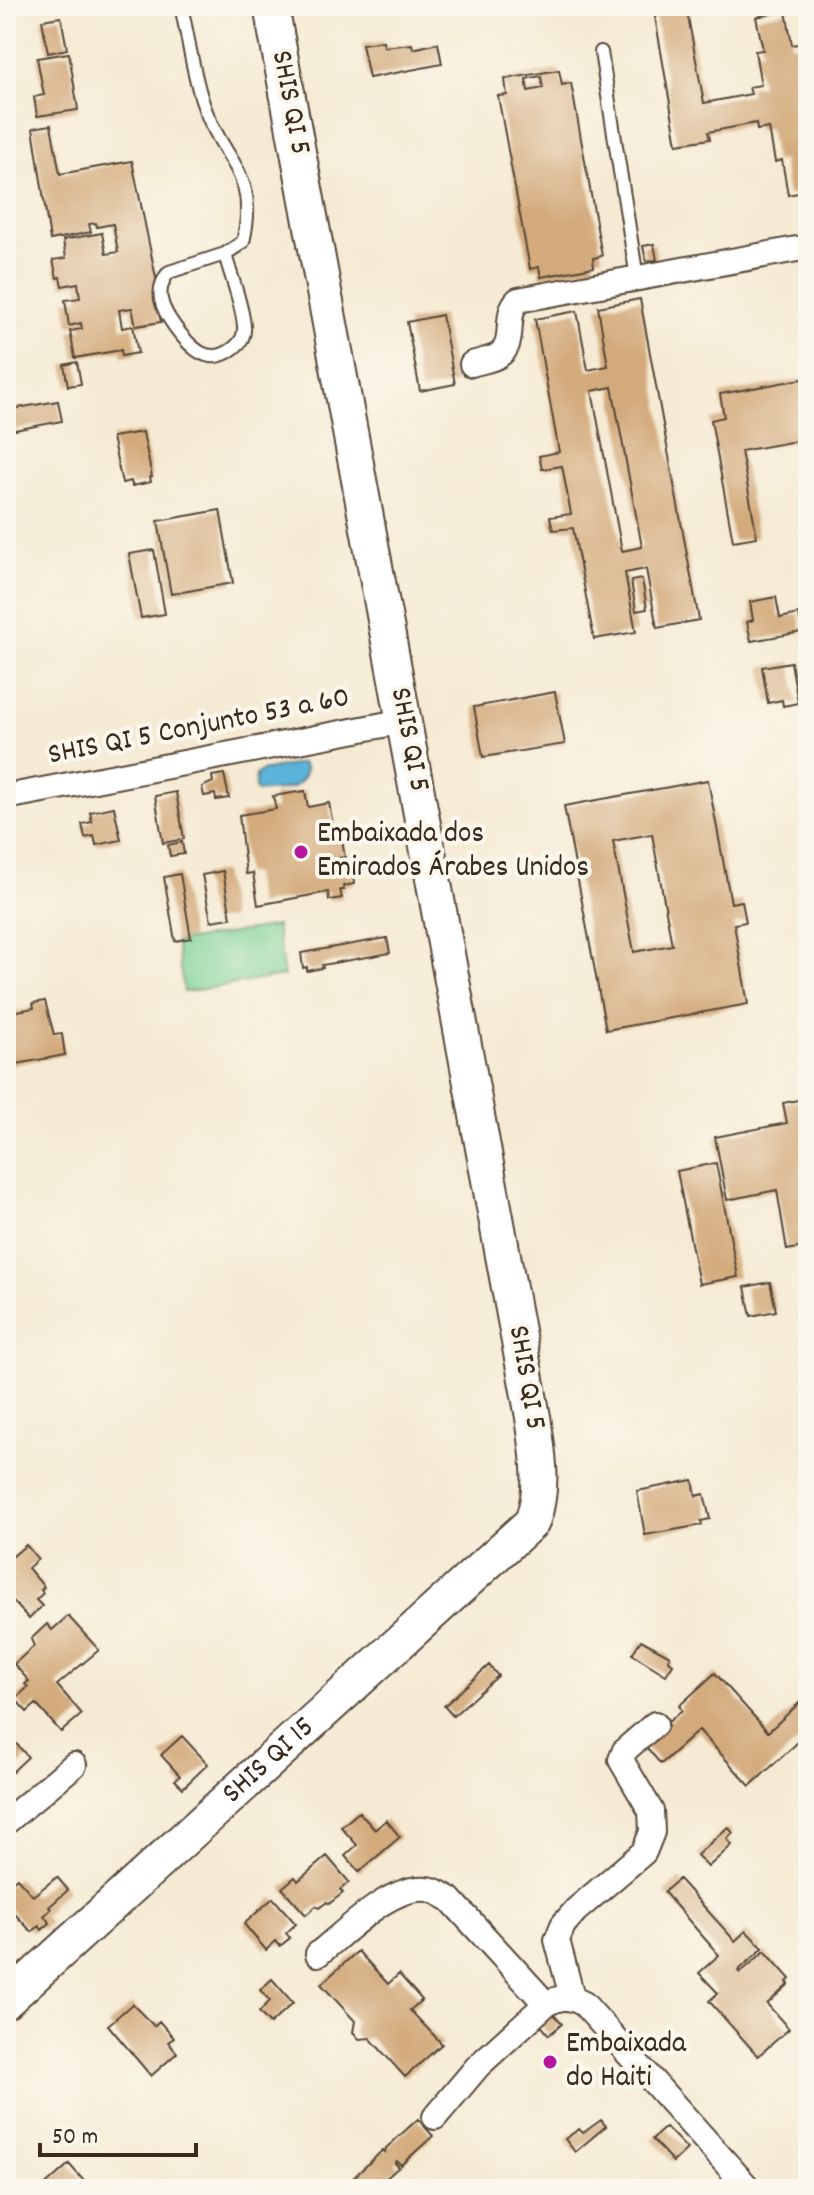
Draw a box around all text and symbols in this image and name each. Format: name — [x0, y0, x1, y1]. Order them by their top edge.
street label: SHIS QI 5 — [258, 47, 320, 159]
street label: SHIS QI 5 Conjunto 53 a 60 — [44, 678, 354, 778]
street label: SHIS QI 5 — [377, 684, 439, 796]
place label: Embaixada dos Emirados Árabes Unidos — [317, 814, 589, 891]
marker: Embaixada dos Emirados Árabes Unidos — [292, 843, 310, 861]
street label: SHIS QI 5 — [495, 1322, 555, 1434]
street label: SHIS QI 15 — [213, 1708, 325, 1815]
place label: Embaixada do Haiti — [566, 2024, 687, 2101]
marker: Embaixada do Haiti — [541, 2053, 559, 2071]
scale bar — [40, 2107, 196, 2157]
text: 50 m — [52, 2121, 98, 2155]

